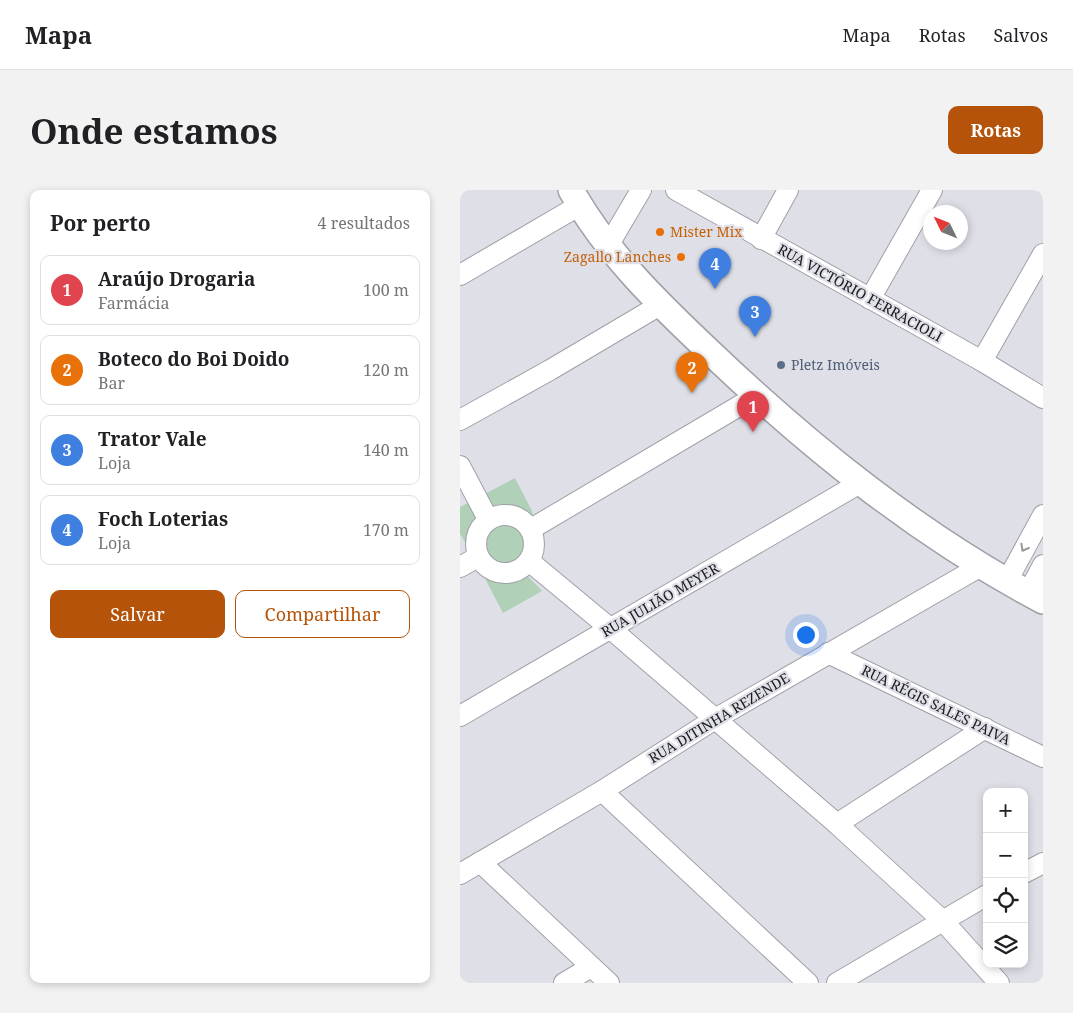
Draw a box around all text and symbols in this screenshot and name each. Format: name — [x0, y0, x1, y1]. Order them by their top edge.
text: Mapa — [25, 18, 92, 51]
text: Mapa — [843, 23, 891, 47]
text: Rotas — [919, 23, 966, 47]
text: Salvos — [994, 23, 1048, 47]
button: Rotas — [948, 106, 1043, 154]
text: Onde estamos — [30, 107, 278, 154]
north arrow — [923, 205, 968, 250]
text: Por perto — [50, 209, 151, 237]
text: 4 resultados — [318, 212, 410, 234]
place label: Mister Mix — [670, 222, 743, 241]
marker: Mister Mix — [654, 226, 666, 238]
street label: RUA VICTÓRIO FERRACIOLI — [775, 239, 946, 346]
place label: Zagallo Lanches — [564, 247, 671, 266]
pin: 4 — [699, 248, 731, 289]
marker: Zagallo Lanches — [675, 251, 687, 263]
text: Araújo Drogaria — [98, 266, 255, 292]
text: 1 — [62, 279, 72, 301]
text: 100 m — [363, 279, 409, 301]
text: Farmácia — [98, 292, 169, 314]
pin: 3 — [739, 296, 771, 337]
text: Boteco do Boi Doido — [98, 346, 290, 372]
pin: 2 — [676, 352, 708, 393]
place label: Pletz Imóveis — [791, 355, 880, 374]
text: 2 — [62, 359, 72, 381]
text: 120 m — [363, 359, 409, 381]
marker: Pletz Imóveis — [775, 359, 787, 371]
text: Bar — [98, 372, 125, 394]
pin: 1 — [737, 391, 769, 432]
text: Trator Vale — [98, 426, 207, 452]
text: 3 — [62, 439, 72, 461]
text: 140 m — [363, 439, 409, 461]
text: Loja — [98, 452, 131, 474]
text: Foch Loterias — [98, 506, 228, 532]
text: 4 — [62, 519, 72, 541]
text: 170 m — [363, 519, 409, 541]
text: Loja — [98, 532, 131, 554]
one-way arrow — [1021, 542, 1031, 551]
street label: RUA JULIÃO MEYER — [597, 558, 723, 641]
button: Salvar — [50, 590, 225, 638]
button: Compartilhar — [235, 590, 410, 638]
your location — [793, 622, 819, 648]
street label: RUA RÉGIS SALES PAIVA — [859, 660, 1014, 749]
street label: RUA DITINHA REZENDE — [645, 668, 793, 767]
map controls — [983, 788, 1028, 968]
button: + — [983, 788, 1028, 833]
button: − — [983, 833, 1028, 878]
button: locate — [983, 878, 1028, 923]
button: layers — [983, 923, 1028, 968]

